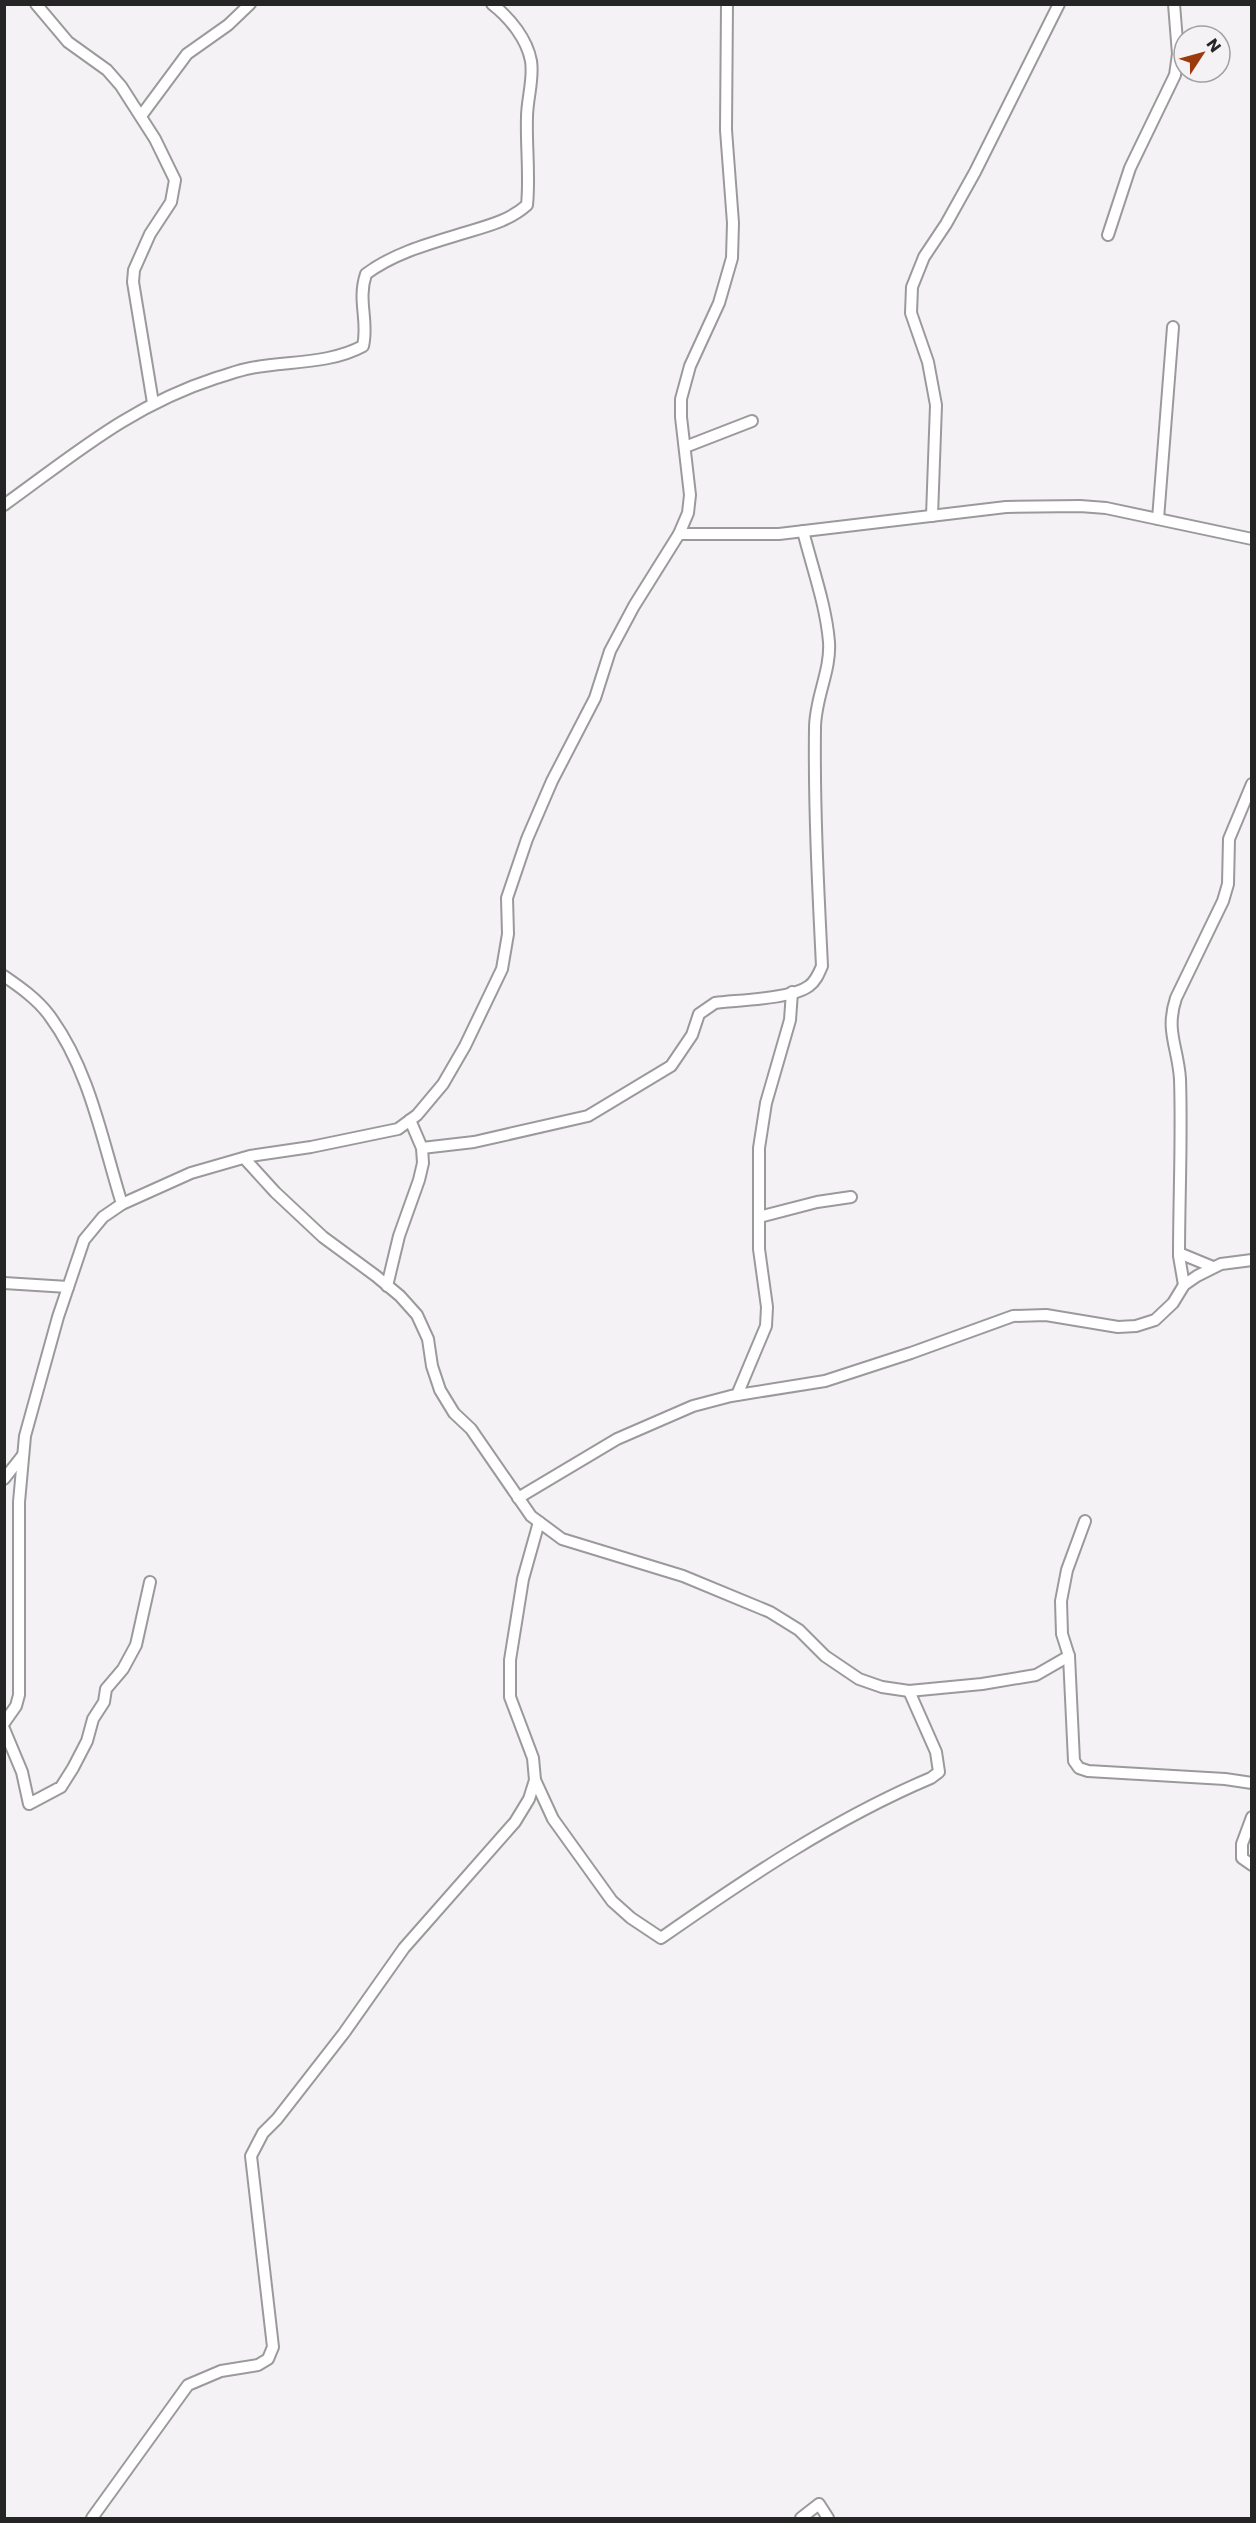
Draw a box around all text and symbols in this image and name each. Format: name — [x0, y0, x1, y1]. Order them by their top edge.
north arrow — [1172, 24, 1232, 84]
text: N — [1201, 34, 1227, 57]

